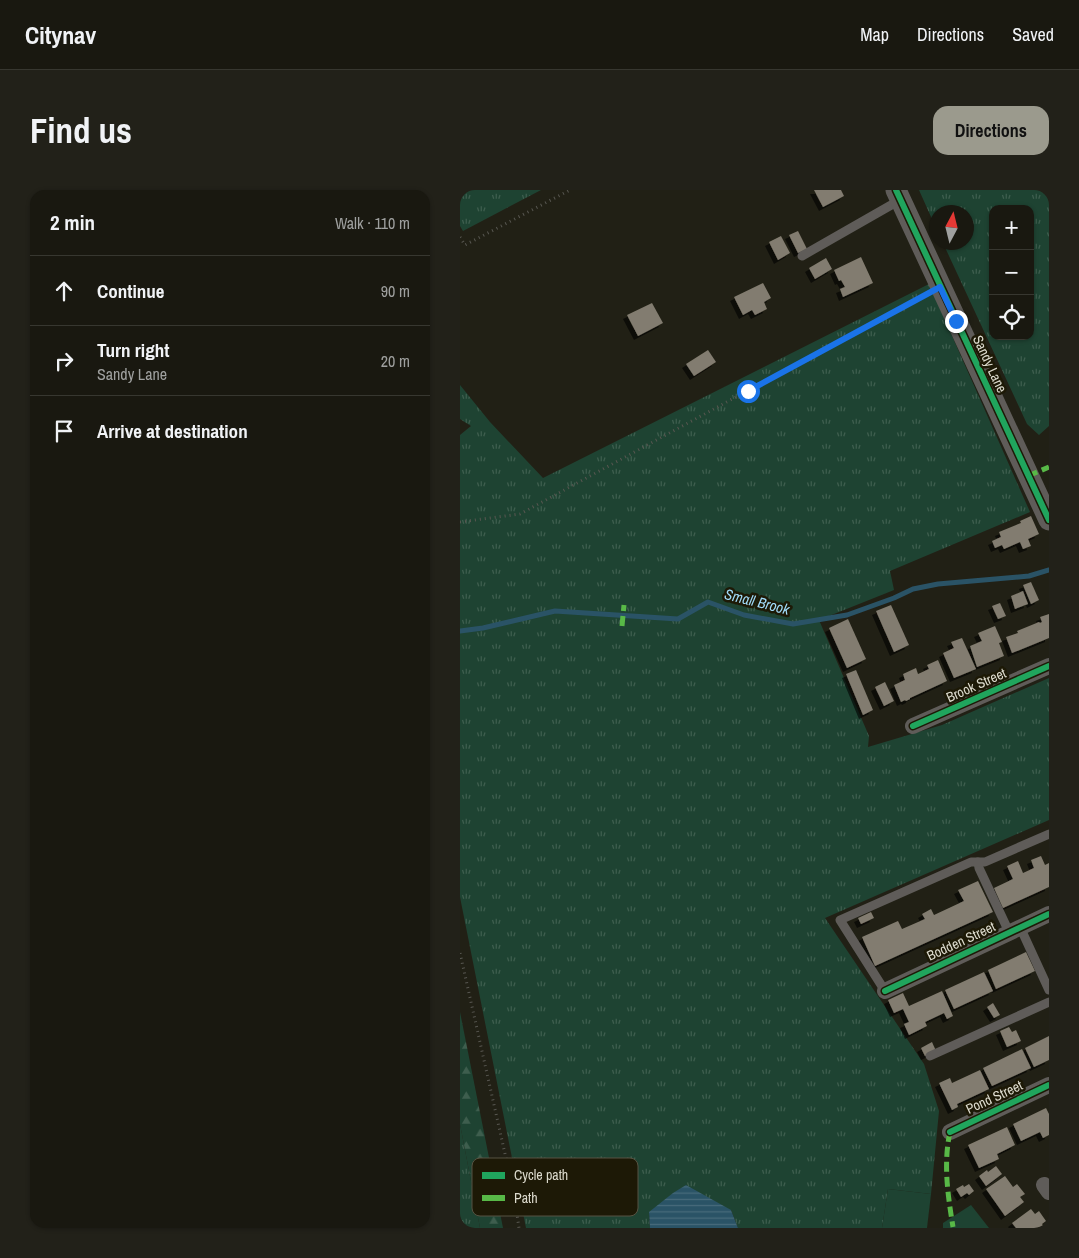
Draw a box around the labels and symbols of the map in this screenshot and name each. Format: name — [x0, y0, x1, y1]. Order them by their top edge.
north arrow — [929, 205, 974, 250]
route end — [945, 310, 968, 333]
street label: Sandy Lane — [969, 332, 1011, 396]
route start — [737, 380, 760, 403]
water label: Small Brook — [722, 583, 793, 620]
street label: Brook Street — [943, 664, 1009, 706]
street label: Bodden Street — [924, 917, 998, 965]
street label: Pond Street — [963, 1076, 1025, 1118]
legend — [472, 1158, 638, 1216]
text: Cycle path — [514, 1166, 568, 1184]
text: Path — [514, 1189, 538, 1207]

